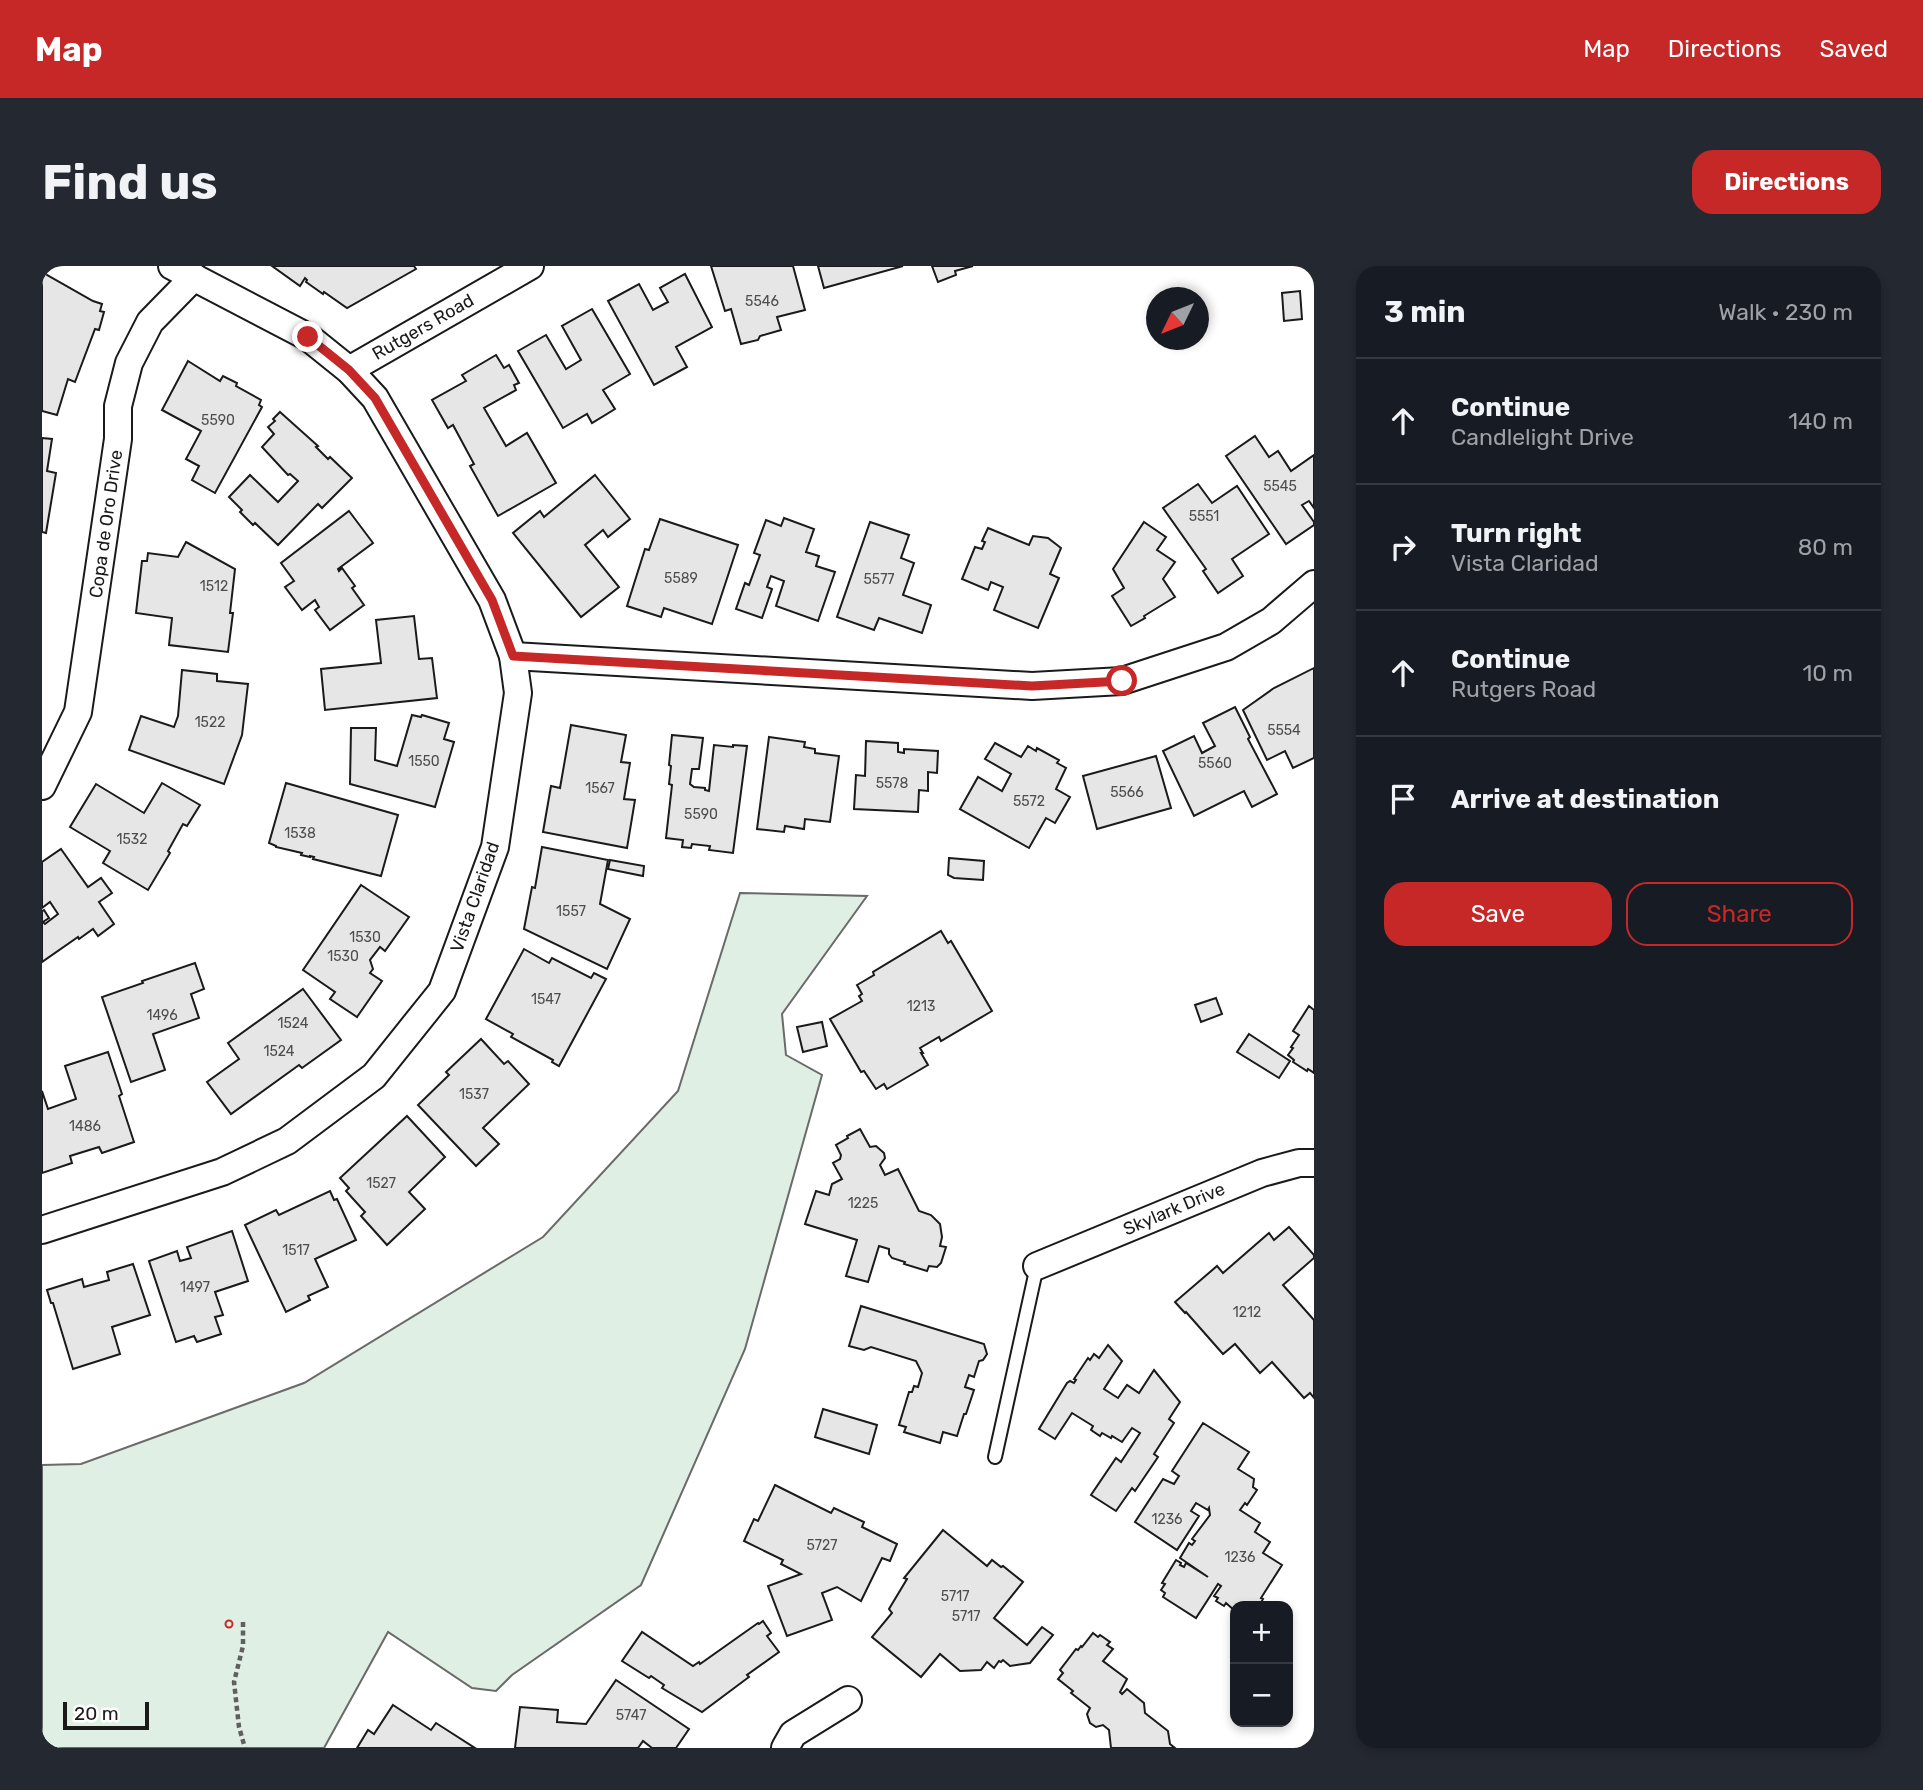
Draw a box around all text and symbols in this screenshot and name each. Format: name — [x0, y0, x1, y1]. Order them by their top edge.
text: Map — [35, 30, 103, 69]
text: Map — [1583, 35, 1630, 63]
text: Directions — [1668, 35, 1781, 63]
text: Saved — [1819, 35, 1888, 63]
button: Directions — [1692, 150, 1881, 214]
text: Find us — [42, 153, 218, 211]
north arrow — [1146, 287, 1209, 350]
street label: Rutgers Road — [368, 289, 478, 365]
house number: 5546 — [745, 293, 779, 310]
text: 3 min — [1384, 294, 1466, 330]
text: Walk · 230 m — [1718, 298, 1853, 326]
route end — [292, 321, 323, 352]
text: Continue — [1451, 392, 1570, 423]
icon: ahead — [1384, 402, 1422, 440]
text: 140 m — [1788, 407, 1853, 435]
house number: 5590 — [201, 412, 235, 429]
text: Candlelight Drive — [1451, 423, 1634, 451]
street label: Copa de Oro Drive — [85, 448, 127, 600]
house number: 5545 — [1263, 478, 1297, 495]
house number: 5551 — [1189, 508, 1219, 525]
text: Turn right — [1451, 518, 1581, 549]
icon: right — [1384, 528, 1422, 566]
text: 80 m — [1798, 533, 1853, 561]
text: Vista Claridad — [1451, 549, 1599, 577]
house number: 5589 — [664, 570, 698, 587]
house number: 5577 — [864, 571, 895, 588]
house number: 1512 — [200, 578, 228, 595]
text: Continue — [1451, 644, 1570, 675]
icon: ahead — [1384, 654, 1422, 692]
text: 10 m — [1802, 659, 1853, 687]
route start — [1106, 665, 1137, 696]
text: Rutgers Road — [1451, 675, 1596, 703]
house number: 1522 — [195, 714, 225, 731]
house number: 5554 — [1267, 722, 1301, 739]
house number: 1550 — [408, 753, 440, 770]
house number: 5560 — [1198, 755, 1232, 772]
house number: 5578 — [876, 775, 908, 792]
house number: 1567 — [585, 780, 615, 797]
icon: arrive — [1384, 780, 1422, 818]
house number: 5566 — [1110, 784, 1144, 801]
text: Arrive at destination — [1451, 784, 1719, 815]
house number: 5572 — [1013, 793, 1045, 810]
house number: 5590 — [684, 806, 718, 823]
house number: 1538 — [284, 825, 316, 842]
house number: 1532 — [117, 831, 147, 848]
street label: Vista Claridad — [446, 839, 504, 955]
button: Save — [1384, 882, 1612, 946]
button: Share — [1626, 882, 1853, 946]
house number: 1557 — [556, 903, 586, 920]
house number: 1530 — [349, 929, 381, 946]
house number: 1530 — [327, 948, 359, 965]
house number: 1547 — [531, 991, 561, 1008]
house number: 1213 — [907, 998, 935, 1015]
house number: 1496 — [146, 1007, 178, 1024]
house number: 1524 — [277, 1015, 309, 1032]
house number: 1524 — [263, 1043, 295, 1060]
house number: 1537 — [459, 1086, 489, 1103]
house number: 1486 — [69, 1118, 101, 1135]
house number: 1527 — [366, 1175, 396, 1192]
street label: Skylark Drive — [1120, 1178, 1228, 1240]
house number: 1225 — [848, 1195, 878, 1212]
house number: 1517 — [282, 1242, 310, 1259]
house number: 1497 — [180, 1279, 210, 1296]
house number: 1212 — [1233, 1304, 1261, 1321]
house number: 1236 — [1151, 1511, 1183, 1528]
house number: 5727 — [807, 1537, 837, 1554]
house number: 1236 — [1224, 1549, 1256, 1566]
house number: 5717 — [941, 1588, 969, 1605]
map controls — [1230, 1601, 1293, 1727]
button: + — [1230, 1601, 1293, 1664]
house number: 5717 — [952, 1608, 980, 1625]
button: − — [1230, 1664, 1293, 1727]
scale bar — [63, 1699, 149, 1731]
text: 20 m — [74, 1702, 119, 1725]
house number: 5747 — [616, 1707, 646, 1724]

